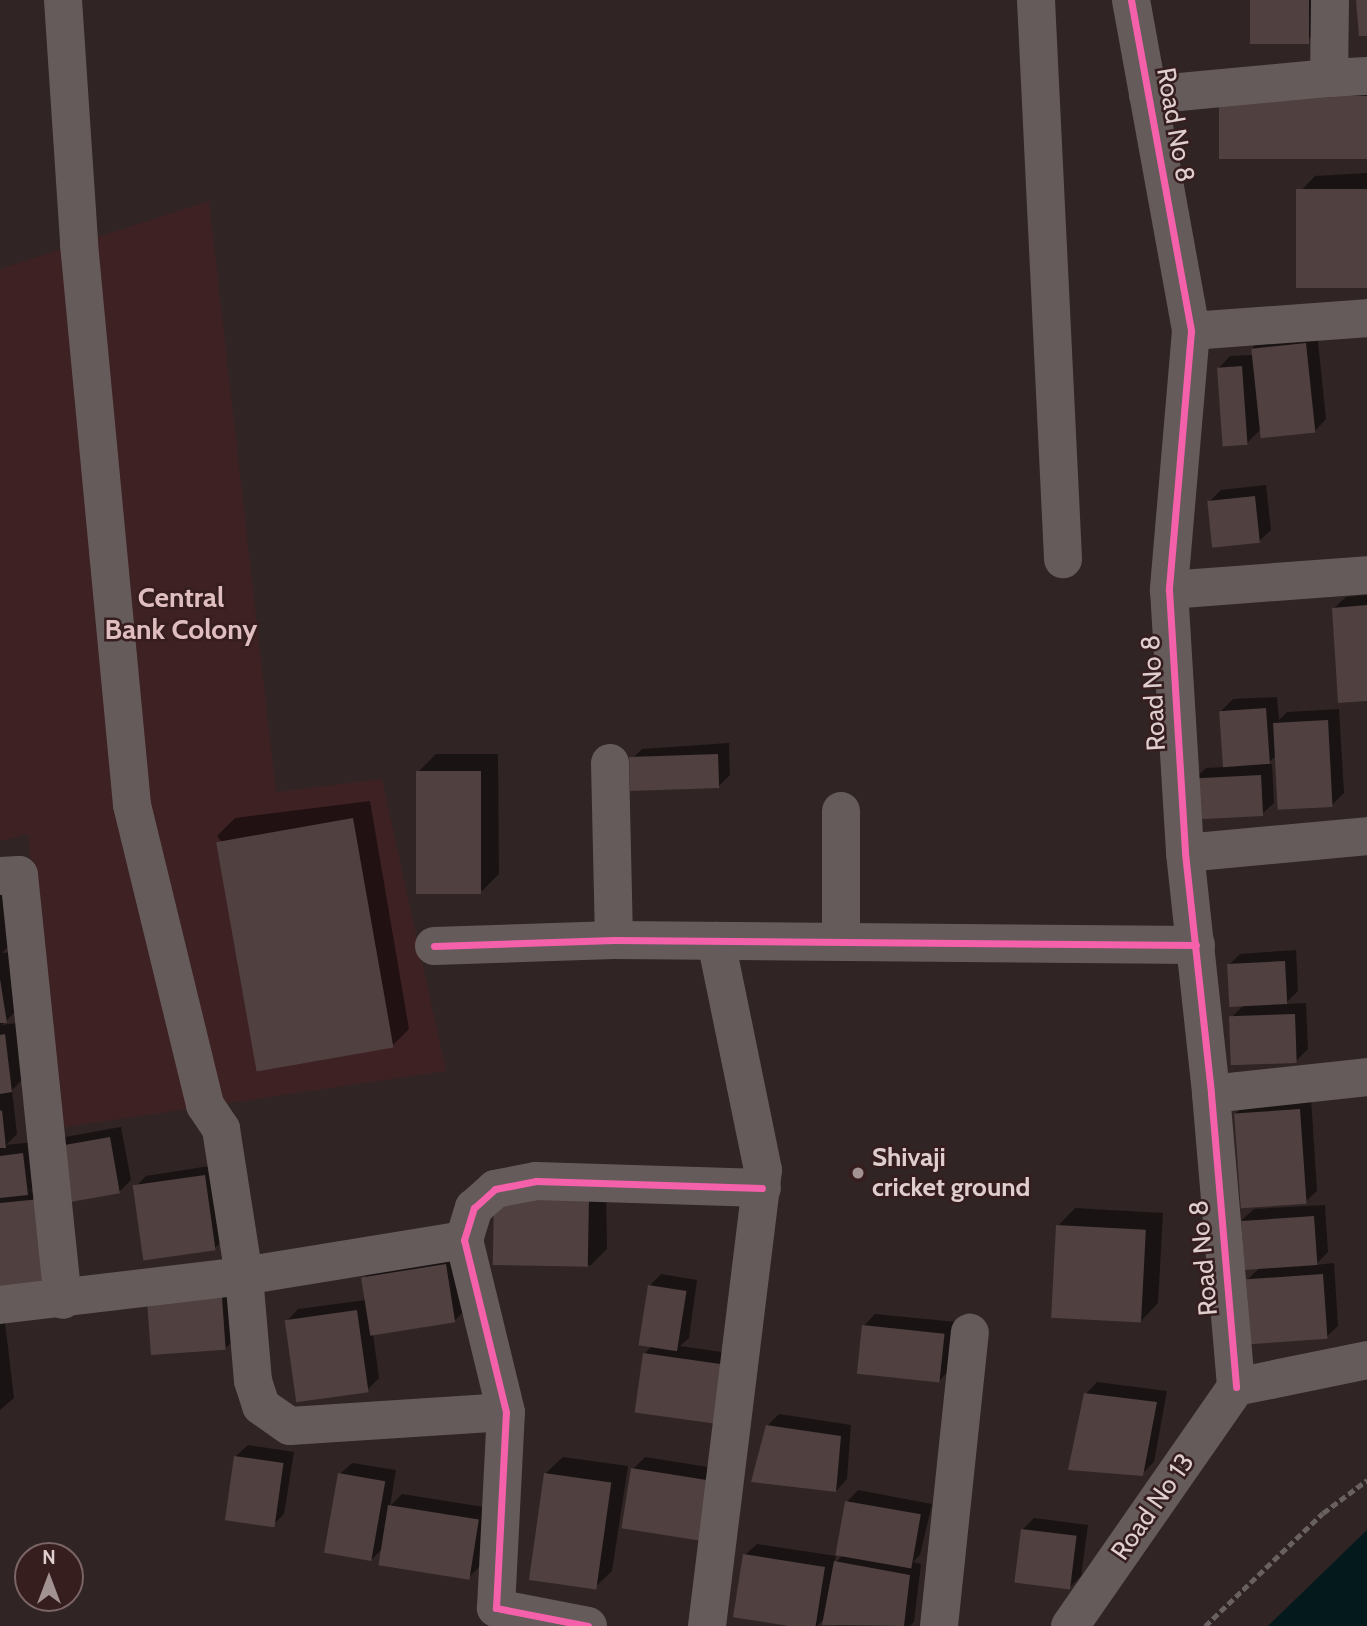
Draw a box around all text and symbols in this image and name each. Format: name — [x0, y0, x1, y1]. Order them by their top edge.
street label: Road No 8 — [1150, 65, 1200, 185]
district label: Central Bank Colony — [105, 580, 257, 646]
street label: Road No 8 — [1135, 634, 1173, 752]
place label: Shivaji cricket ground — [872, 1142, 1030, 1204]
marker: Shivaji cricket ground — [850, 1165, 866, 1181]
street label: Road No 8 — [1183, 1199, 1225, 1317]
street label: Road No 13 — [1105, 1448, 1201, 1566]
north arrow — [14, 1542, 84, 1612]
text: N — [42, 1546, 56, 1569]

